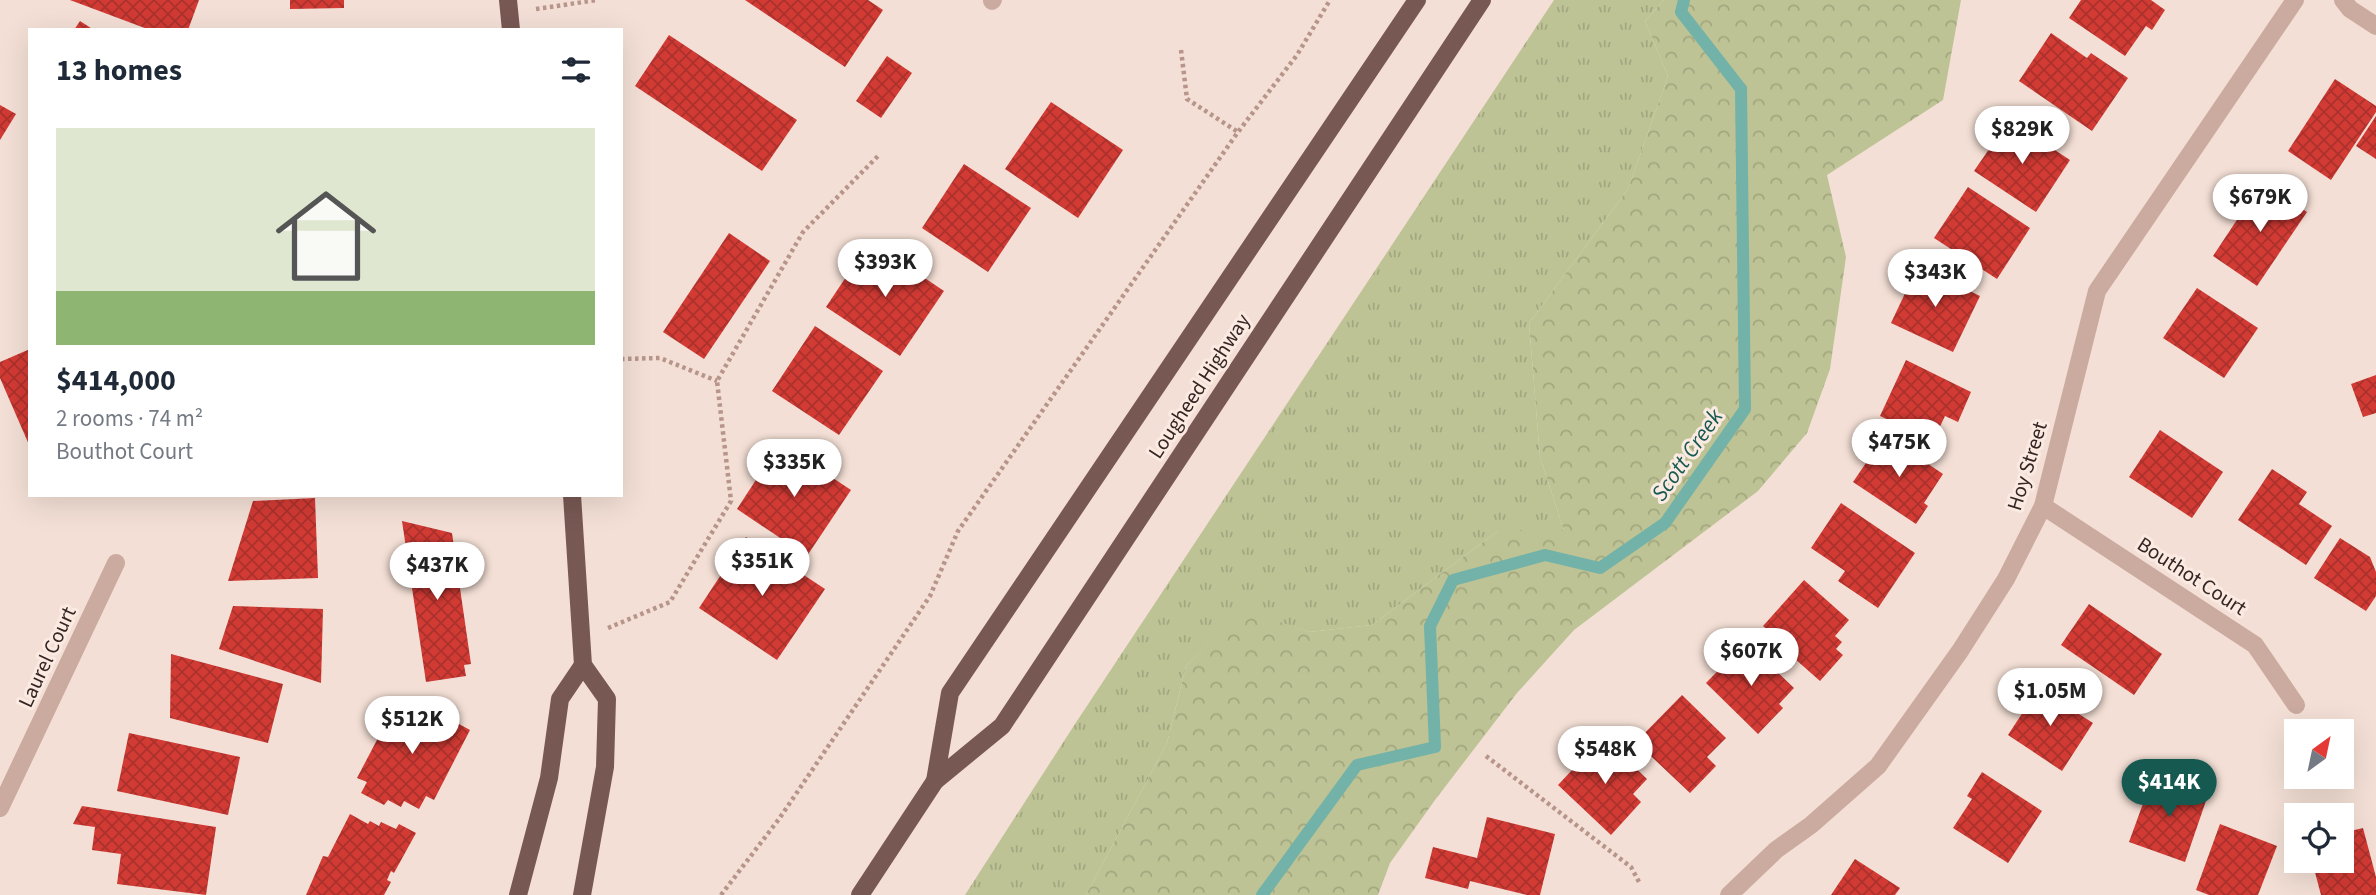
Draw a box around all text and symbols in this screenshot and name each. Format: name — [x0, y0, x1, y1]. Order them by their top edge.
text: 13 homes — [56, 49, 182, 92]
icon: filters — [557, 51, 595, 89]
pin: $829K — [1973, 106, 2071, 166]
text: $829K — [1991, 112, 2053, 145]
icon: home — [263, 173, 389, 299]
pin: $679K — [2211, 174, 2309, 234]
text: $679K — [2229, 180, 2291, 213]
pin: $393K — [836, 240, 934, 299]
text: $393K — [854, 245, 916, 278]
pin: $343K — [1886, 250, 1984, 309]
text: $343K — [1904, 255, 1966, 288]
street label: Lougheed Highway — [1141, 307, 1257, 464]
text: $414,000 — [56, 359, 176, 402]
water label: Scott Creek — [1643, 401, 1732, 508]
text: 2 rooms · 74 m² — [56, 402, 203, 435]
street label: Hoy Street — [1999, 418, 2055, 514]
pin: $475K — [1850, 420, 1948, 479]
text: $475K — [1868, 425, 1930, 458]
text: Bouthot Court — [56, 435, 193, 468]
pin: $335K — [745, 440, 843, 499]
text: $335K — [763, 445, 825, 478]
street label: Bouthot Court — [2131, 529, 2253, 623]
pin: $351K — [713, 538, 811, 598]
pin: $437K — [388, 542, 486, 602]
text: $351K — [731, 544, 793, 577]
text: $437K — [406, 548, 468, 581]
street label: Laurel Court — [10, 602, 84, 712]
pin: $607K — [1702, 628, 1800, 688]
text: $607K — [1720, 634, 1782, 667]
pin: $1.05M — [1993, 668, 2107, 728]
text: $1.05M — [2013, 674, 2087, 707]
pin: $512K — [363, 696, 461, 756]
text: $512K — [381, 702, 443, 735]
north arrow — [2284, 719, 2354, 789]
map controls — [2284, 719, 2354, 873]
pin: $548K — [1556, 726, 1654, 786]
text: $548K — [1574, 732, 1636, 765]
pin: $414K — [2120, 760, 2218, 819]
text: $414K — [2138, 765, 2200, 798]
button: locate — [2284, 803, 2354, 873]

